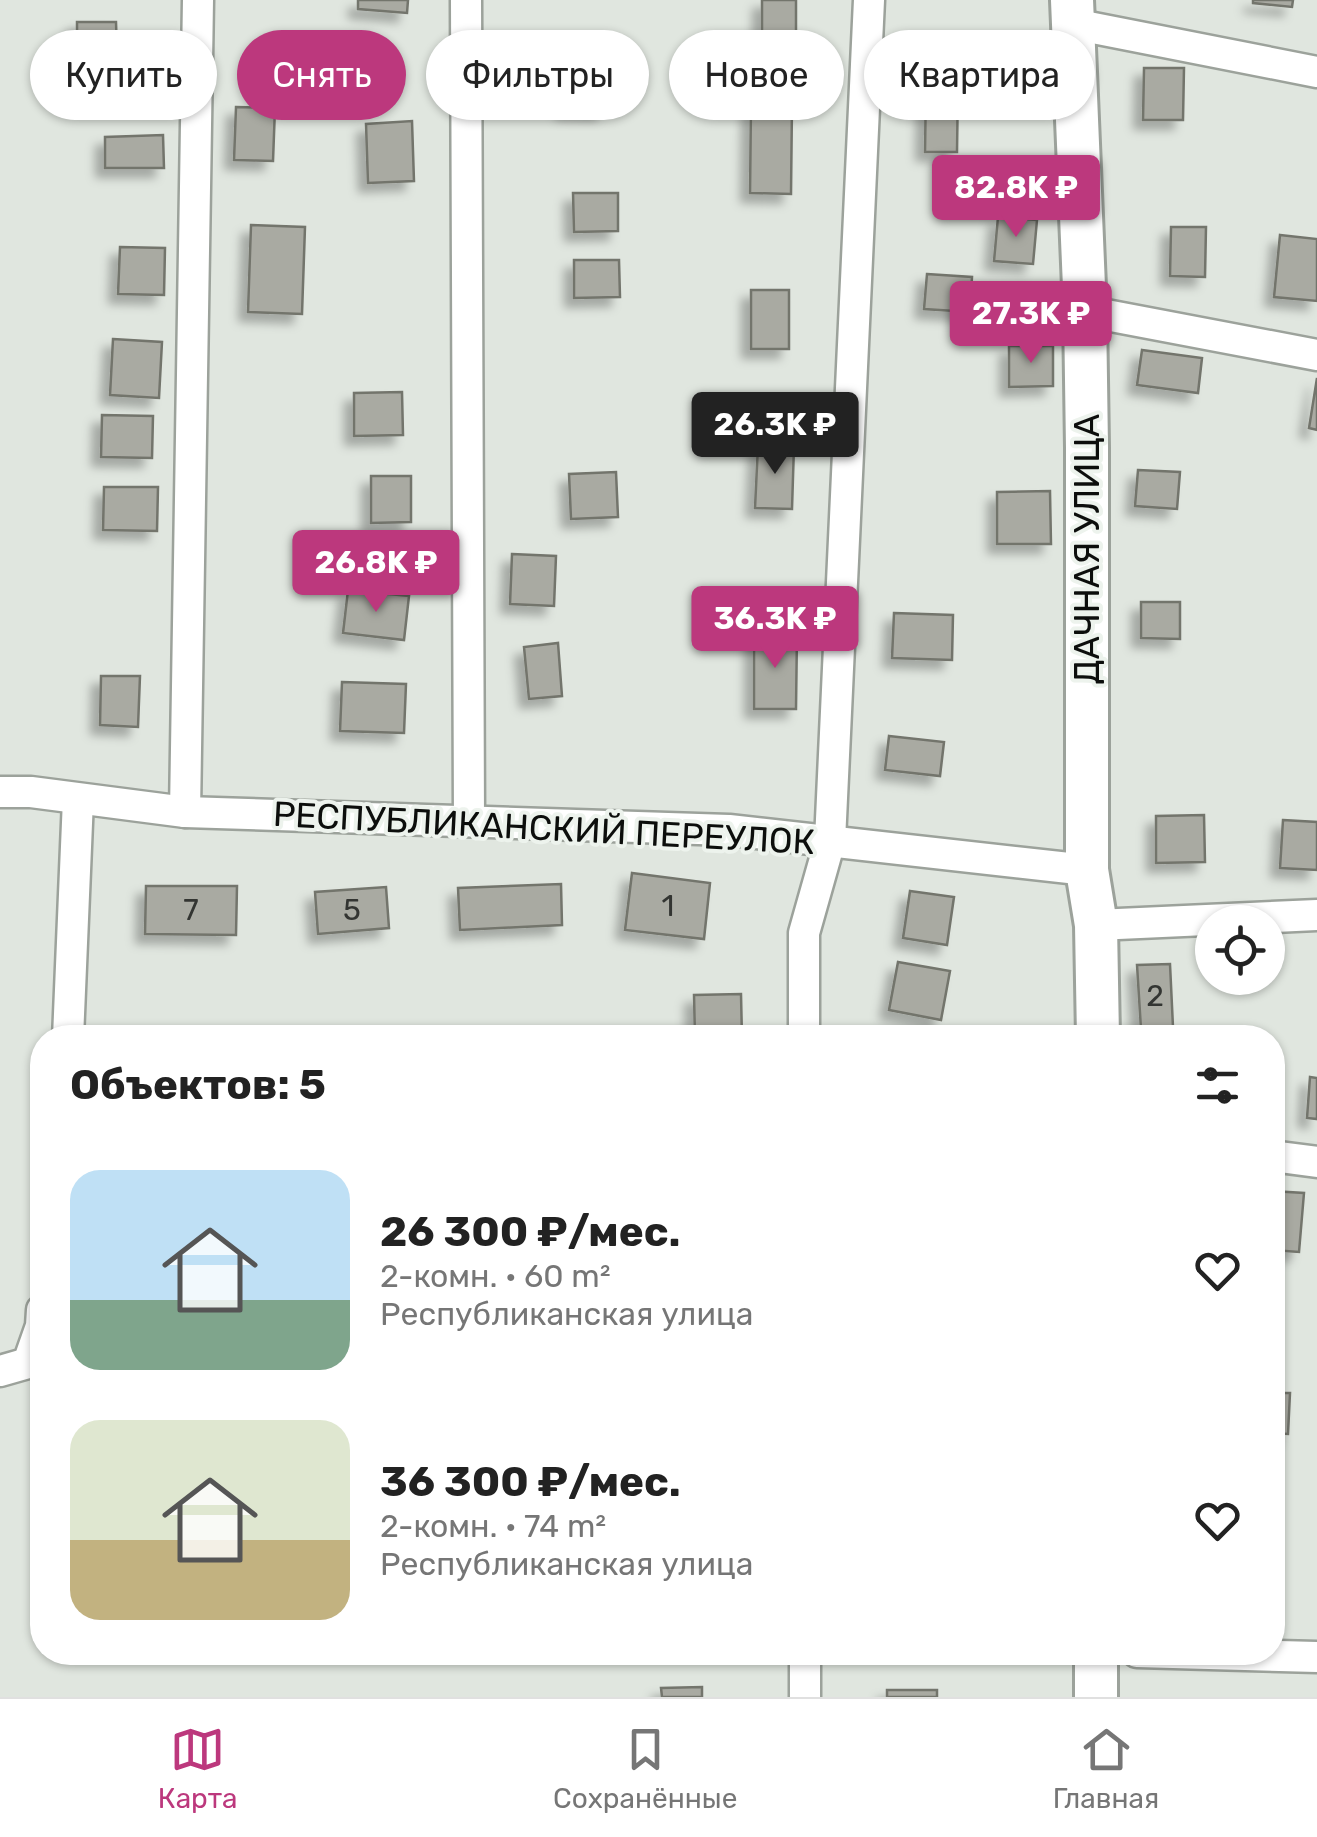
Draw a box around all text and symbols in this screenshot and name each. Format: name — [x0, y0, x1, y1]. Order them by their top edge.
chip: Купить — [30, 30, 217, 120]
chip: Снять — [237, 30, 406, 120]
chip: Фильтры — [426, 30, 649, 120]
chip: Новое — [669, 30, 844, 120]
chip: Квартира — [864, 30, 1095, 120]
pin: 82.8K ₽ — [924, 155, 1108, 240]
text: 82.8K ₽ — [954, 168, 1078, 206]
pin: 27.3K ₽ — [939, 281, 1123, 366]
text: 27.3K ₽ — [972, 294, 1090, 332]
pin: 26.3K ₽ — [683, 392, 867, 477]
text: 26.3K ₽ — [714, 405, 836, 443]
street label: ДАЧНАЯ УЛИЦА — [1066, 414, 1108, 684]
pin: 26.8K ₽ — [284, 530, 468, 615]
text: 26.8K ₽ — [314, 543, 438, 581]
pin: 36.3K ₽ — [683, 586, 867, 671]
text: 36.3K ₽ — [713, 599, 837, 637]
street label: РЕСПУБЛИКАНСКИЙ ПЕРЕУЛОК — [272, 793, 816, 863]
house number: 1 — [662, 888, 674, 924]
house number: 7 — [183, 892, 199, 928]
house number: 5 — [343, 892, 361, 928]
map controls — [1195, 905, 1285, 995]
button: locate — [1195, 905, 1285, 995]
house number: 2 — [1146, 978, 1164, 1014]
icon: filters — [1190, 1058, 1245, 1113]
text: Объектов: 5 — [70, 1060, 326, 1110]
text: 26 300 ₽/мес. — [380, 1207, 680, 1257]
icon: home — [150, 1210, 270, 1330]
icon: heart — [1190, 1243, 1245, 1298]
text: 2-комн. · 60 m² — [380, 1257, 611, 1295]
text: Республиканская улица — [380, 1295, 753, 1333]
text: 36 300 ₽/мес. — [380, 1457, 681, 1507]
icon: home — [150, 1460, 270, 1580]
icon: heart — [1190, 1493, 1245, 1548]
text: 2-комн. · 74 m² — [380, 1507, 606, 1545]
text: Республиканская улица — [380, 1545, 753, 1583]
tab: Карта — [158, 1722, 238, 1815]
tab: Сохранённые — [553, 1722, 737, 1815]
tab: Главная — [1053, 1722, 1159, 1815]

